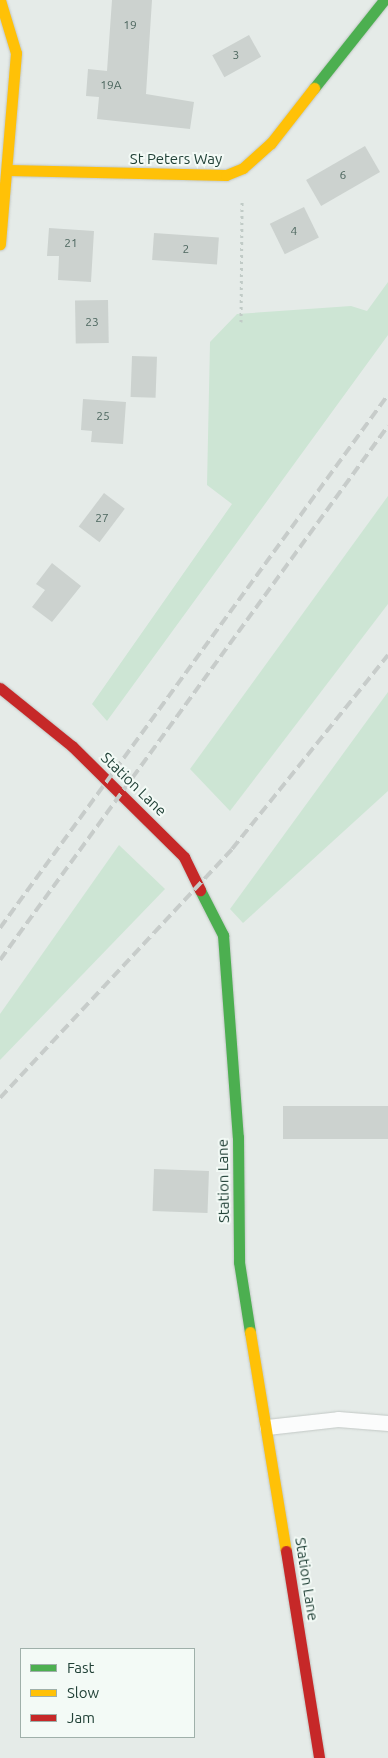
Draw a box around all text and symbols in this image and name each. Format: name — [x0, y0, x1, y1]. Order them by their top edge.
house number: 19 — [123, 18, 137, 32]
house number: 3 — [233, 48, 239, 62]
house number: 19A — [100, 78, 122, 92]
street label: St Peters Way — [130, 150, 222, 168]
house number: 6 — [340, 168, 346, 182]
house number: 4 — [291, 224, 297, 238]
house number: 21 — [64, 236, 78, 250]
house number: 2 — [183, 242, 189, 256]
house number: 23 — [85, 315, 99, 329]
house number: 25 — [96, 409, 110, 423]
house number: 27 — [95, 511, 109, 525]
street label: Station Lane — [98, 748, 170, 820]
street label: Station Lane — [213, 1139, 233, 1223]
street label: Station Lane — [292, 1536, 322, 1622]
legend — [20, 1648, 195, 1738]
text: Fast — [67, 1659, 94, 1676]
text: Slow — [67, 1684, 99, 1701]
text: Jam — [67, 1709, 95, 1726]

